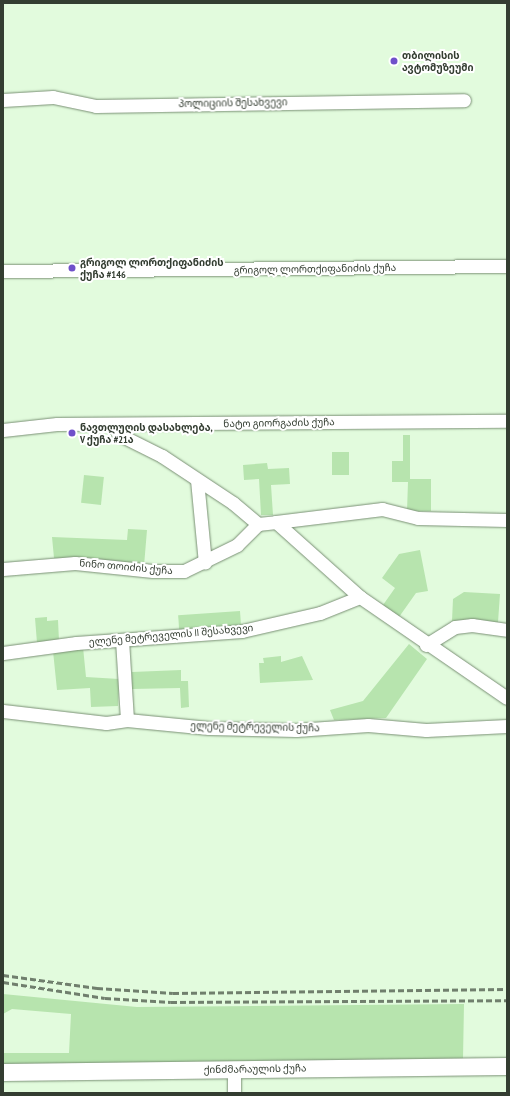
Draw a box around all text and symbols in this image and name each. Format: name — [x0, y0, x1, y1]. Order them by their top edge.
place label: თბილისის ავტომუზეუმი — [402, 49, 474, 72]
marker: თბილისის ავტომუზეუმი — [389, 56, 399, 66]
street label: პოლიციის შესახვევი — [178, 96, 288, 110]
place label: გრიგოლ ლორთქიფანიძის ქუჩა #146 — [80, 256, 224, 280]
street label: გრიგოლ ლორთქიფანიძის ქუჩა — [234, 262, 396, 276]
marker: გრიგოლ ლორთქიფანიძის ქუჩა #146 — [67, 263, 77, 273]
street label: ნატო გიორგაძის ქუჩა — [223, 416, 335, 430]
place label: ნავთლუღის დასახლება, V ქუჩა #21ა — [80, 421, 213, 444]
marker: ნავთლუღის დასახლება, V ქუჩა #21ა — [67, 428, 77, 438]
street label: ნინო თოიძის ქუჩა — [79, 557, 173, 577]
street label: ელენე მეტრეველის II შესახვევი — [88, 622, 254, 648]
street label: ელენე მეტრეველის ქუჩა — [190, 720, 320, 734]
street label: ქინძმარაულის ქუჩა — [204, 1062, 306, 1076]

